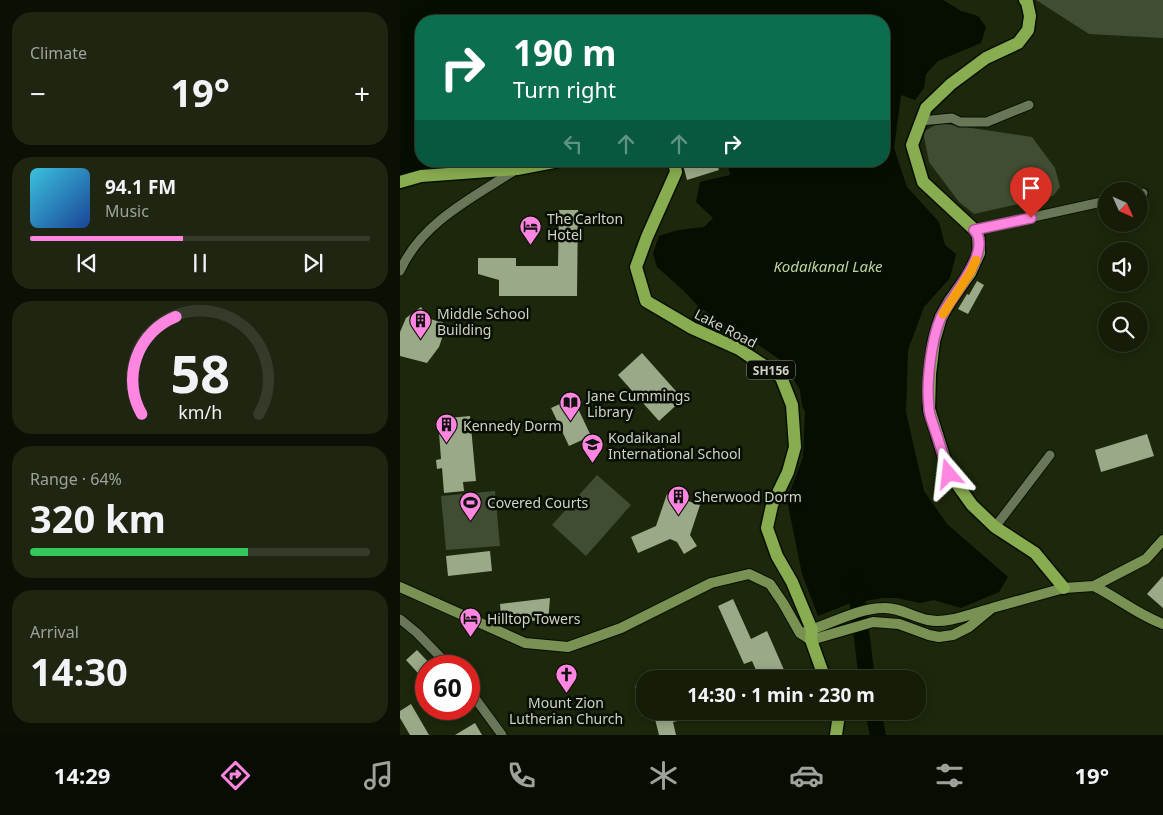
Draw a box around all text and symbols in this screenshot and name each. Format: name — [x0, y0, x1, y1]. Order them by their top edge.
text: 190 m — [513, 29, 616, 76]
icon: right — [430, 35, 495, 100]
text: Climate — [30, 42, 87, 64]
text: 19° — [170, 66, 230, 118]
text: − — [30, 74, 46, 112]
text: + — [354, 74, 370, 112]
text: Turn right — [513, 74, 616, 104]
icon: left — [559, 130, 587, 158]
icon: ahead — [612, 130, 640, 158]
icon: ahead — [665, 130, 693, 158]
icon: right — [718, 130, 746, 158]
pin — [1010, 167, 1052, 218]
text: 94.1 FM — [105, 174, 176, 200]
icon: arrive — [1017, 174, 1045, 202]
north arrow — [1098, 182, 1148, 232]
map controls — [1098, 182, 1148, 352]
text: Music — [105, 200, 149, 222]
place label: The Carlton Hotel — [547, 209, 623, 244]
hotel icon: The Carlton Hotel — [519, 214, 543, 245]
button: sound — [1098, 242, 1148, 292]
icon: previous — [73, 249, 101, 277]
icon: pause — [186, 249, 214, 277]
icon: next — [299, 249, 327, 277]
water label: Kodaikanal Lake — [773, 256, 883, 276]
button: search — [1098, 302, 1148, 352]
place label: Middle School Building — [437, 304, 529, 339]
street label: Lake Road — [691, 304, 761, 352]
building icon: Middle School Building — [409, 309, 433, 340]
text: 58 — [170, 337, 230, 408]
road number: SH156 — [747, 360, 795, 380]
place label: Jane Cummings Library — [585, 386, 690, 421]
library icon: Jane Cummings Library — [559, 391, 583, 422]
text: km/h — [178, 400, 222, 424]
building icon: Kennedy Dorm — [435, 413, 459, 444]
place label: Kennedy Dorm — [463, 416, 562, 435]
place label: Kodaikanal International School — [608, 428, 741, 463]
school or university icon: Kodaikanal International School — [580, 433, 604, 464]
position arrow — [922, 447, 974, 499]
text: Range · 64% — [30, 468, 122, 490]
building icon: Sherwood Dorm — [666, 484, 690, 515]
place label: Sherwood Dorm — [694, 487, 802, 506]
sports icon: Covered Courts — [459, 490, 483, 521]
text: 320 km — [30, 492, 166, 544]
place label: Covered Courts — [487, 493, 588, 512]
hotel icon: Hilltop Towers — [459, 606, 483, 637]
place label: Hilltop Towers — [487, 609, 581, 628]
text: Arrival — [30, 621, 79, 643]
text: 14:30 — [30, 645, 128, 697]
speed limit sign: 60 — [415, 655, 480, 720]
church icon: Mount Zion Lutherian Church — [554, 662, 578, 693]
text: 14:30 · 1 min · 230 m — [687, 682, 875, 708]
place label: Mount Zion Lutherian Church — [509, 693, 623, 728]
icon: directions — [218, 758, 253, 793]
icon: music — [361, 758, 396, 793]
icon: phone — [504, 758, 539, 793]
icon: climate — [646, 758, 681, 793]
icon: car — [789, 758, 824, 793]
icon: filters — [932, 758, 967, 793]
text: 14:29 — [54, 760, 110, 790]
text: 19° — [1075, 760, 1109, 790]

